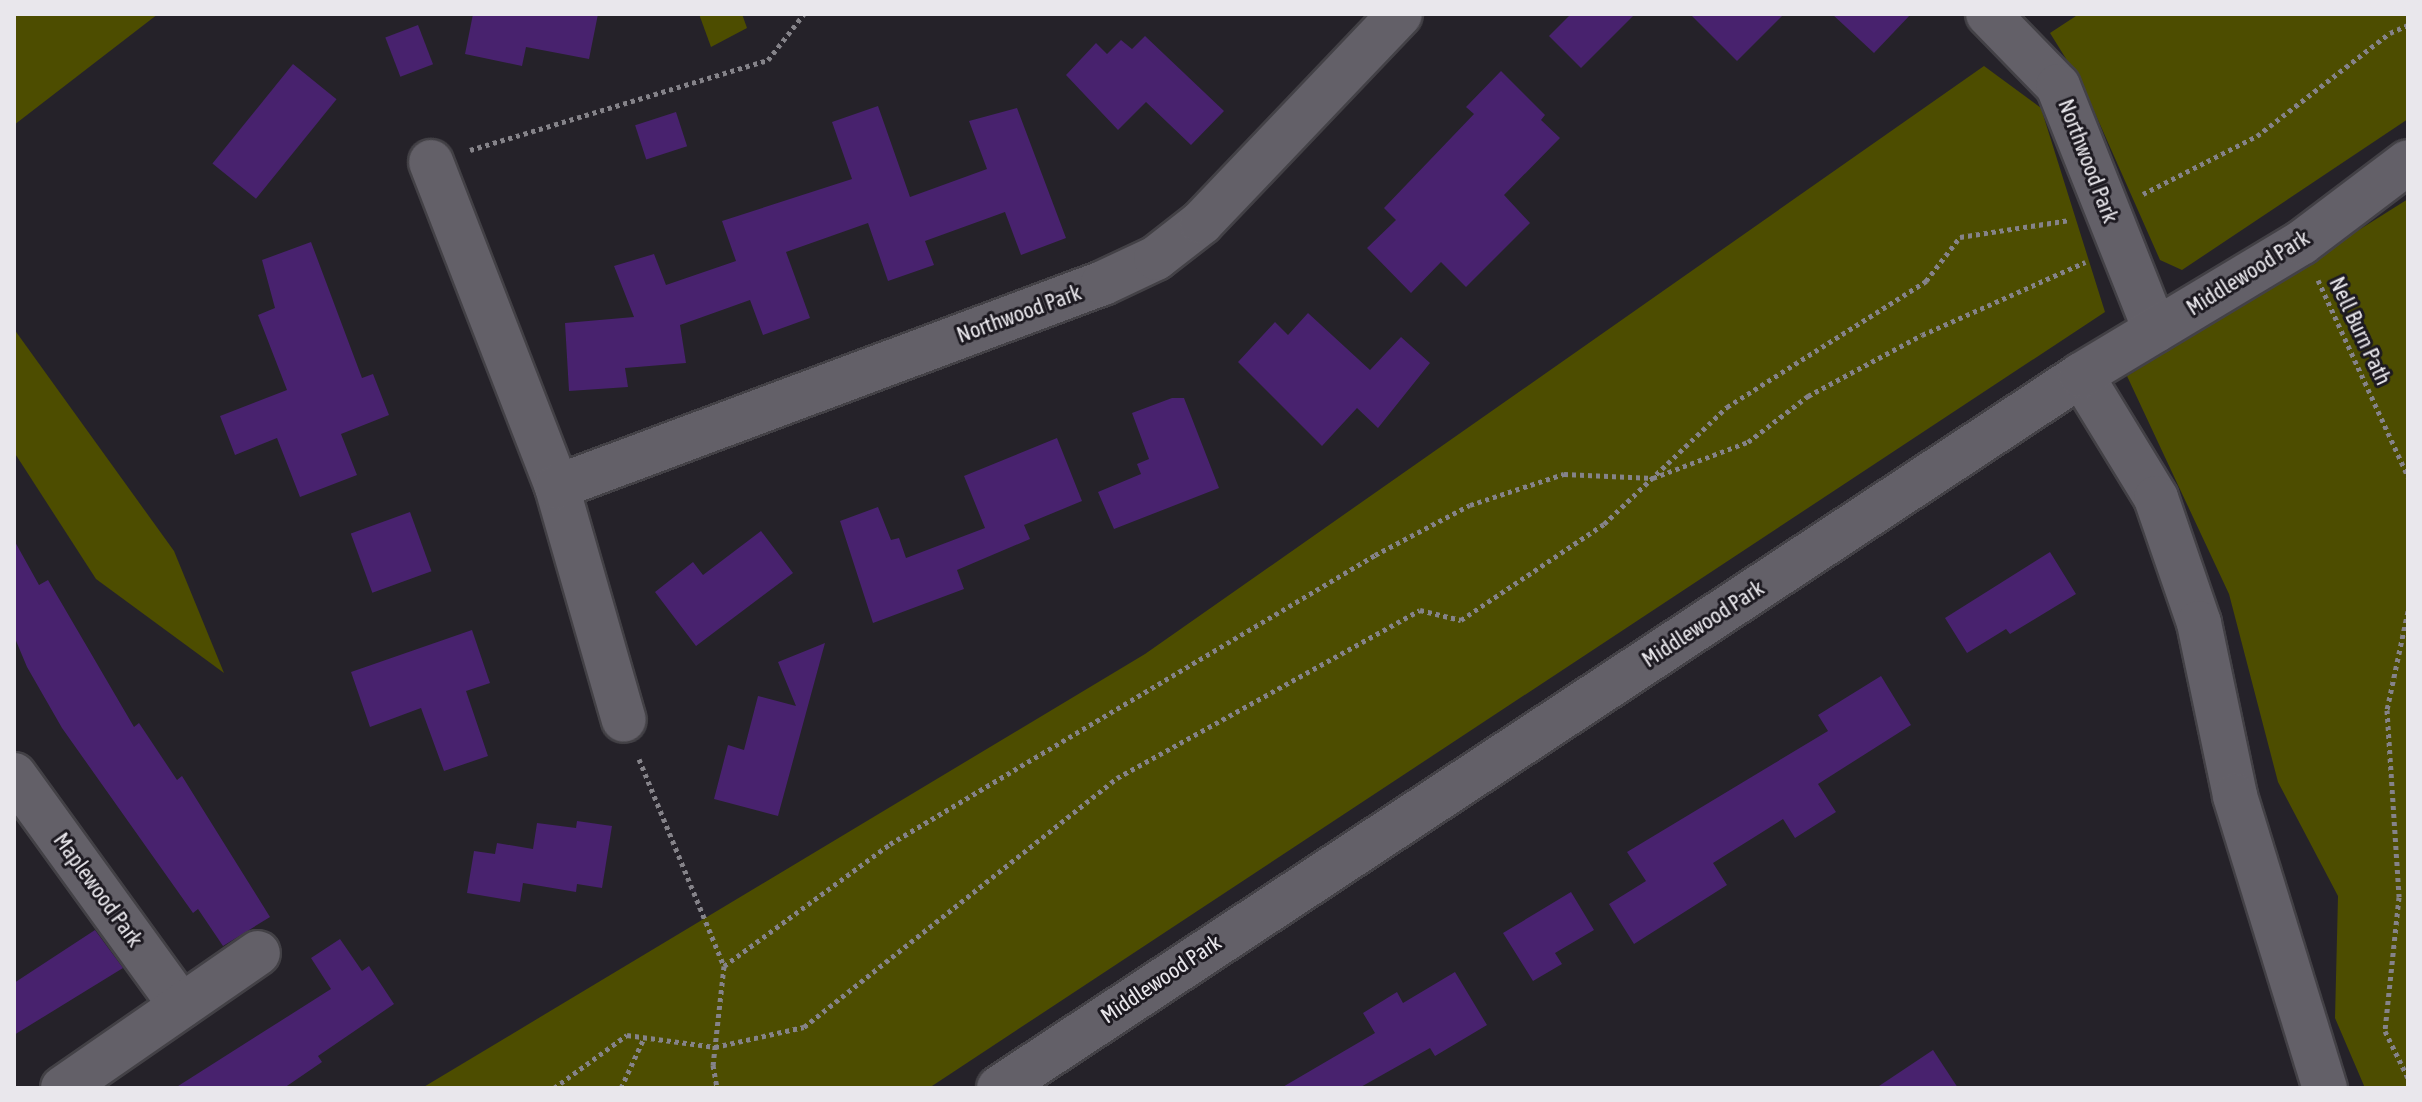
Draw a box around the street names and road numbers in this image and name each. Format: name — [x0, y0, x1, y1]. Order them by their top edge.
street label: Northwood Park — [2052, 95, 2124, 227]
street label: Middlewood Park — [2182, 225, 2314, 321]
street label: Nell Burn Path — [2323, 273, 2397, 389]
street label: Northwood Park — [953, 279, 1085, 349]
street label: Middlewood Park — [1637, 575, 1769, 673]
street label: Maplewood Park — [48, 828, 148, 952]
street label: Middlewood Park — [1096, 929, 1226, 1029]

